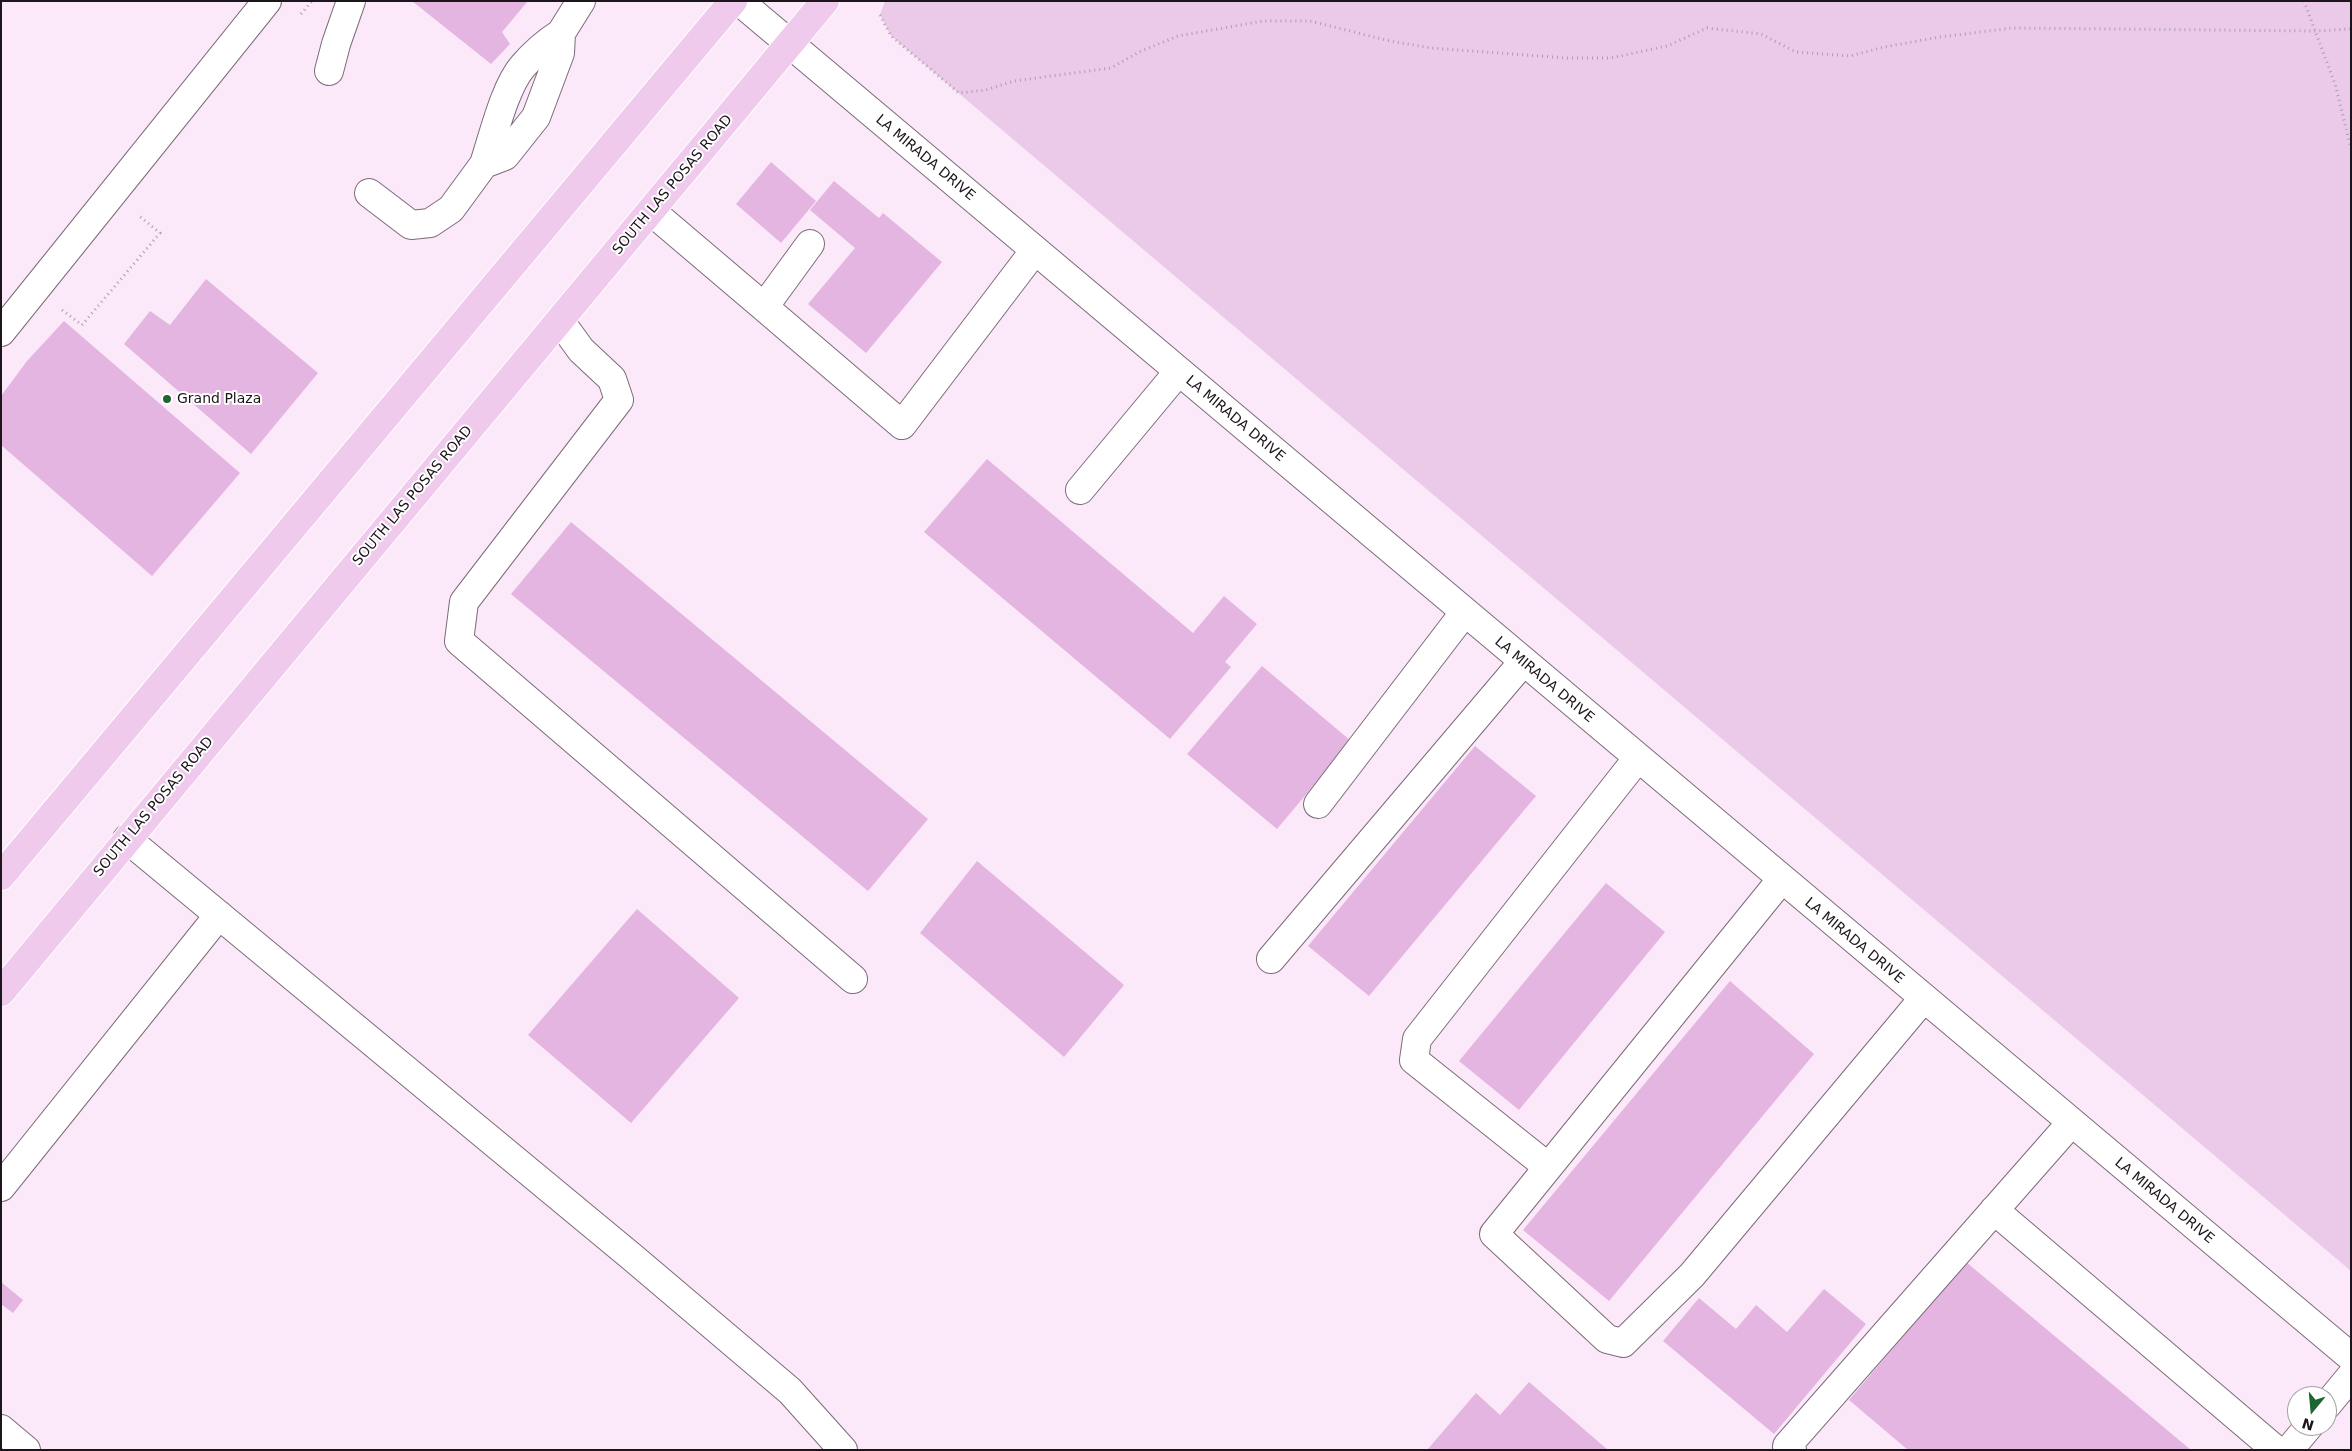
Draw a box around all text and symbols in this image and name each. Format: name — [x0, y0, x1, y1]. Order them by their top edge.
street label: LA MIRADA DRIVE — [872, 111, 978, 205]
street label: SOUTH LAS POSAS ROAD — [610, 112, 736, 258]
street label: LA MIRADA DRIVE — [1182, 372, 1288, 466]
place label: Grand Plaza — [177, 391, 261, 407]
marker: Grand Plaza — [161, 393, 173, 405]
street label: SOUTH LAS POSAS ROAD — [350, 423, 476, 569]
street label: LA MIRADA DRIVE — [1491, 633, 1597, 727]
street label: SOUTH LAS POSAS ROAD — [91, 734, 217, 880]
street label: LA MIRADA DRIVE — [1801, 894, 1907, 988]
street label: LA MIRADA DRIVE — [2111, 1154, 2217, 1248]
north arrow — [2287, 1386, 2337, 1436]
text: N — [2300, 1415, 2316, 1434]

